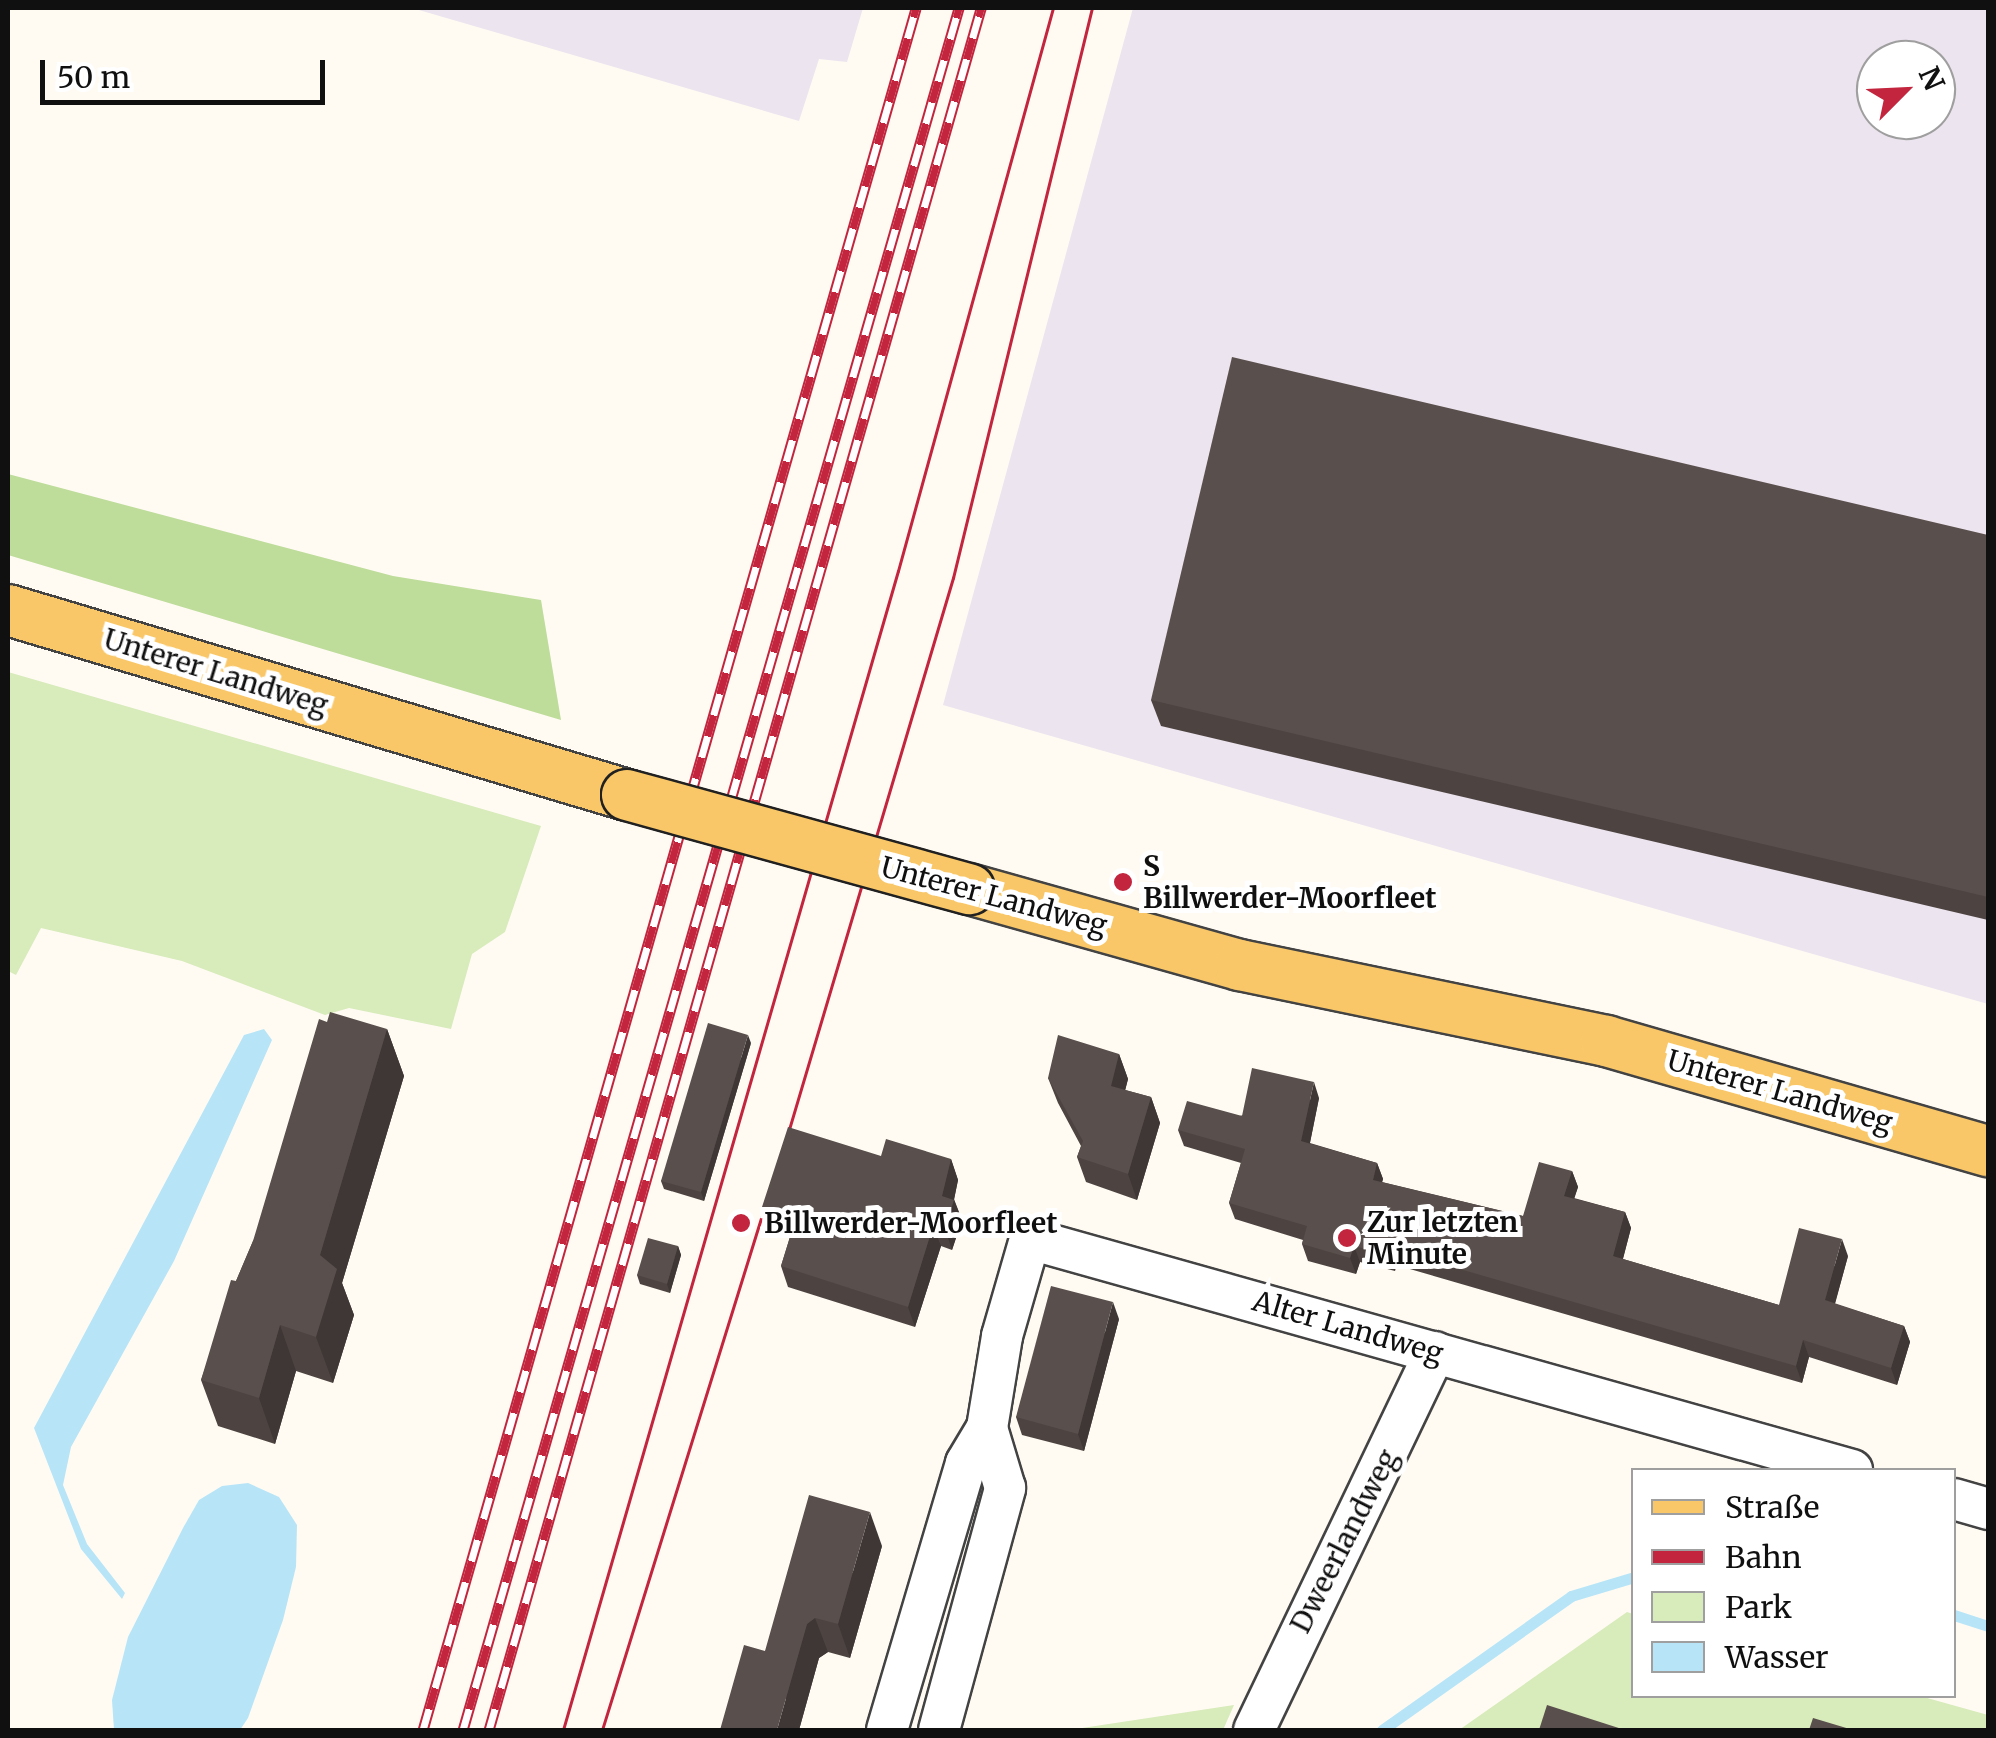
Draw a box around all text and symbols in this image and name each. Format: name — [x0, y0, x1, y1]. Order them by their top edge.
scale bar — [45, 40, 330, 102]
north arrow — [1856, 40, 1956, 140]
text: 50 m — [57, 58, 130, 96]
text: N — [1911, 61, 1953, 96]
street label: Unterer Landweg — [100, 622, 332, 722]
place label: S Billwerder-Moorfleet — [1143, 849, 1436, 915]
street label: Unterer Landweg — [877, 850, 1111, 942]
marker: S Billwerder-Moorfleet — [1112, 871, 1134, 893]
street label: Unterer Landweg — [1663, 1043, 1897, 1139]
place label: Zur letzten Minute — [1367, 1205, 1518, 1271]
place label: Billwerder-Moorfleet — [764, 1206, 1057, 1240]
marker: Billwerder-Moorfleet — [728, 1210, 754, 1236]
marker: Zur letzten Minute — [1336, 1227, 1358, 1249]
street label: Alter Landweg — [1249, 1284, 1447, 1370]
street label: Dweerlandweg — [1283, 1444, 1405, 1638]
legend — [1631, 1468, 1956, 1698]
text: Straße — [1725, 1488, 1819, 1526]
text: Bahn — [1725, 1538, 1802, 1576]
text: Park — [1725, 1588, 1792, 1626]
text: Wasser — [1725, 1638, 1828, 1676]

